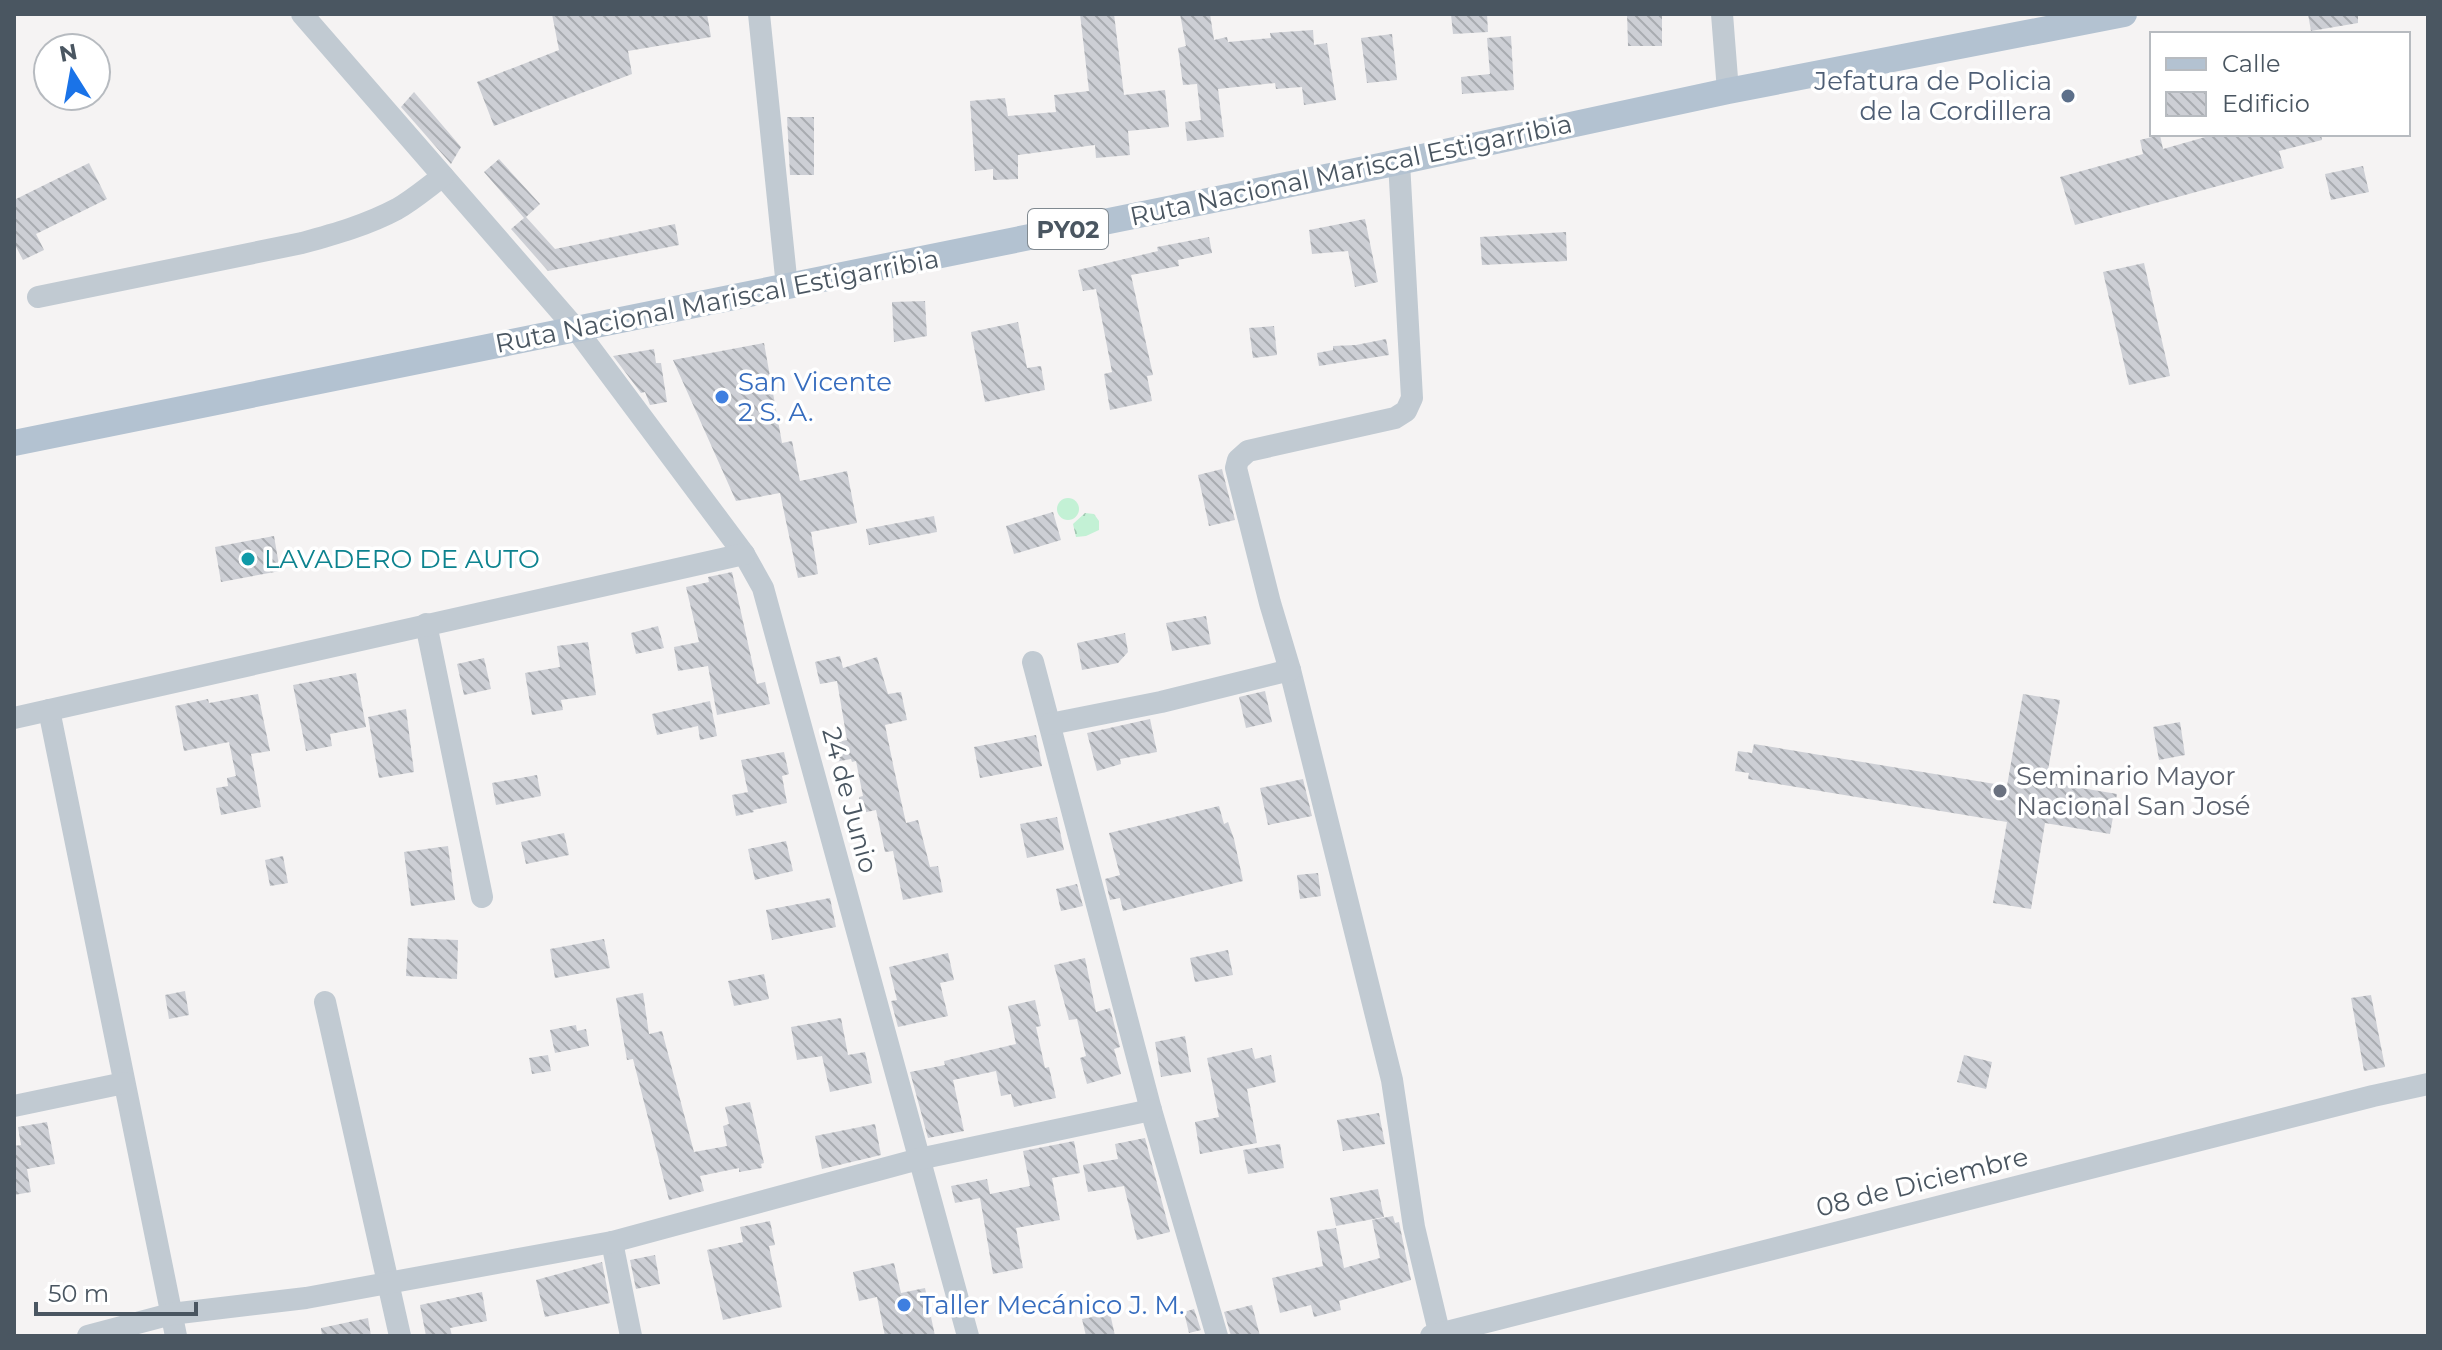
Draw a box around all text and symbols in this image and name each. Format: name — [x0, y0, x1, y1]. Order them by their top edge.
north arrow — [32, 32, 112, 112]
legend — [2150, 32, 2410, 136]
text: N — [57, 38, 80, 68]
text: Calle — [2222, 49, 2280, 78]
place label: Jefatura de Policia de la Cordillera — [1813, 65, 2052, 127]
marker: Jefatura de Policia de la Cordillera — [2059, 87, 2077, 105]
text: Edificio — [2222, 89, 2310, 118]
street label: Ruta Nacional Mariscal Estigarribia — [1127, 107, 1575, 233]
road number: PY02 — [1028, 209, 1108, 249]
street label: Ruta Nacional Mariscal Estigarribia — [492, 242, 942, 360]
place label: San Vicente 2 S. A. — [738, 366, 892, 428]
marker: San Vicente 2 S. A. — [713, 388, 731, 406]
place label: LAVADERO DE AUTO — [264, 543, 540, 575]
marker: LAVADERO DE AUTO — [239, 550, 257, 568]
street label: 24 de Junio — [815, 724, 885, 876]
place label: Seminario Mayor Nacional San José — [2016, 760, 2250, 822]
marker: Seminario Mayor Nacional San José — [1991, 782, 2009, 800]
street label: 08 de Diciembre — [1813, 1140, 2031, 1224]
scale bar — [36, 1266, 196, 1316]
text: 50 m — [48, 1279, 109, 1308]
place label: Taller Mecánico J. M. — [920, 1289, 1185, 1321]
marker: Taller Mecánico J. M. — [895, 1296, 913, 1314]

